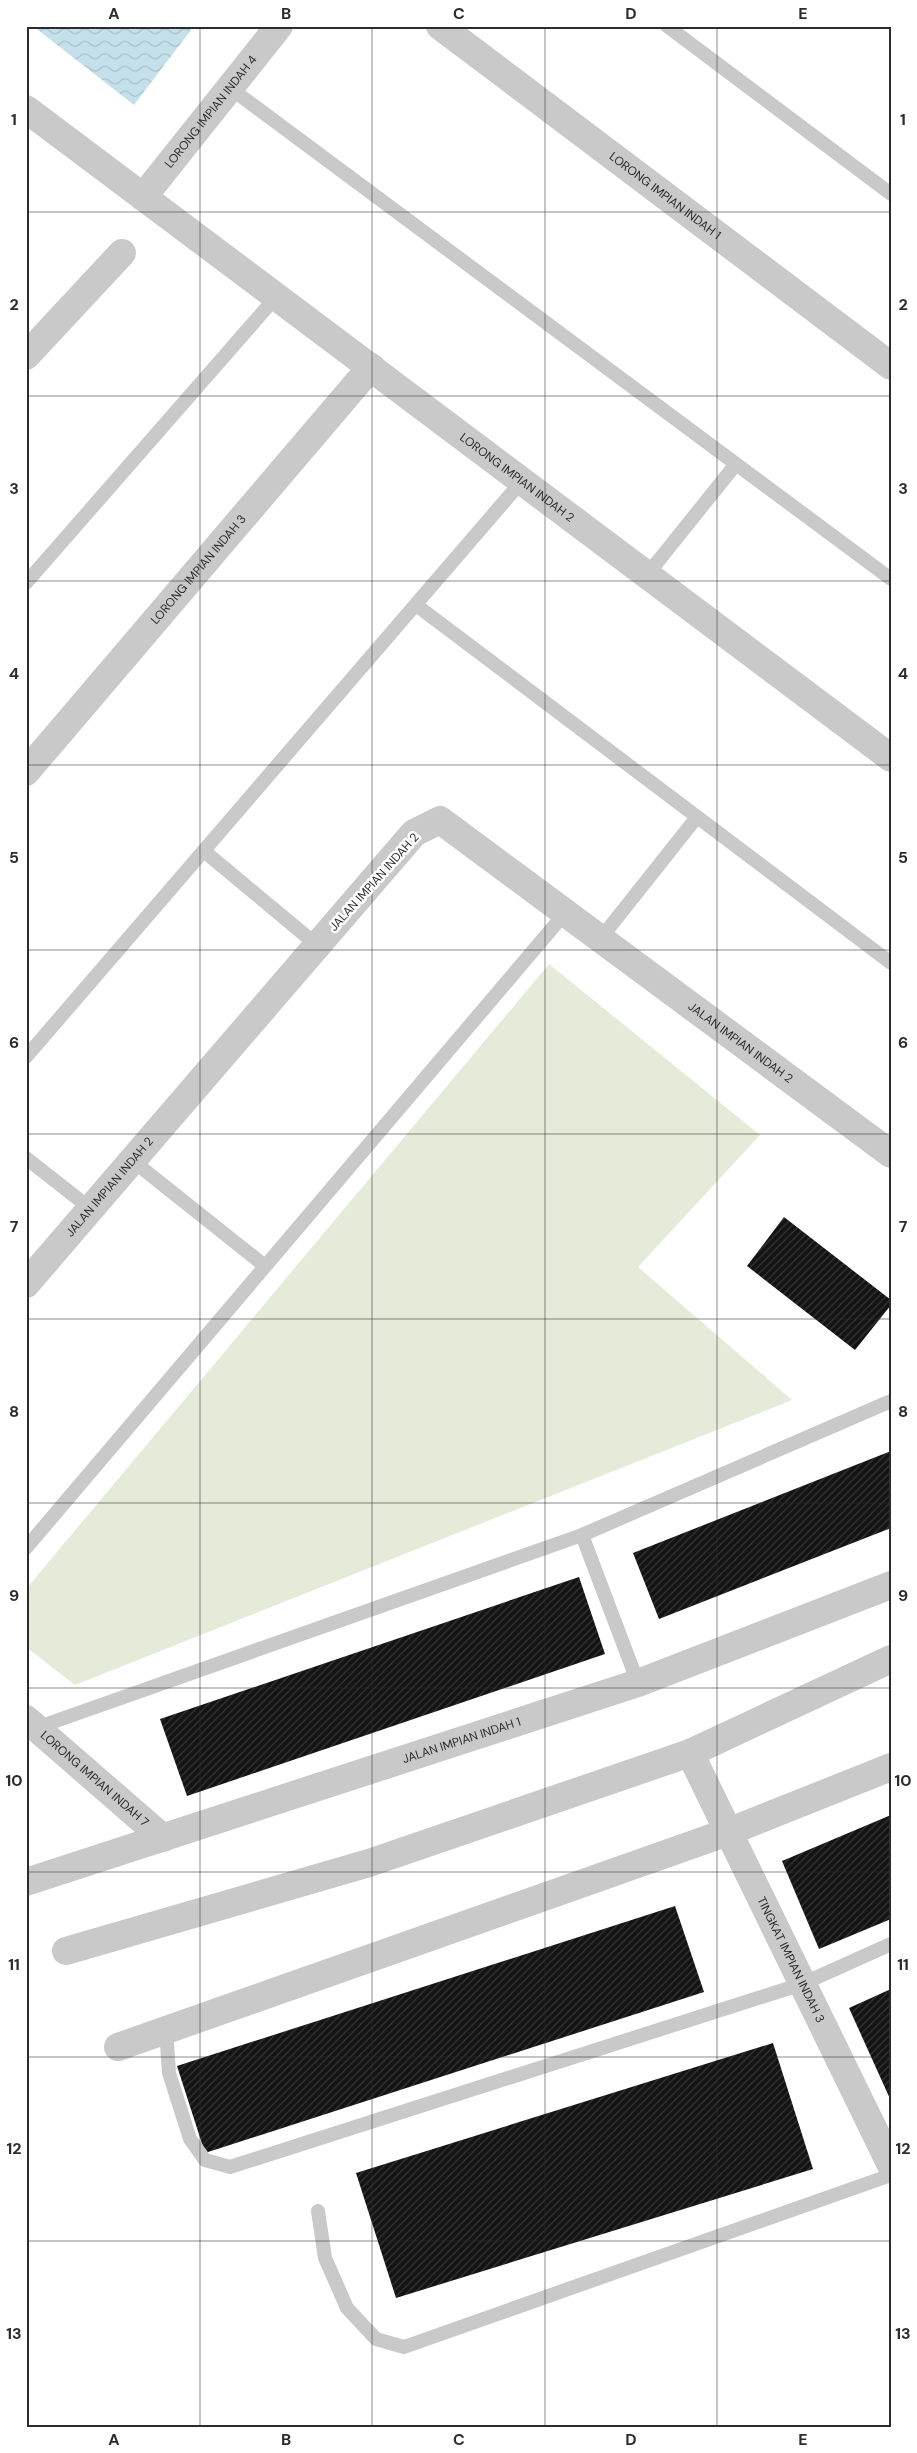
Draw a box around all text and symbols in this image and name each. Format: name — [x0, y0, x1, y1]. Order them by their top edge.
text: A — [108, 3, 120, 24]
text: B — [281, 3, 291, 24]
text: C — [453, 3, 465, 24]
text: D — [625, 3, 637, 24]
text: E — [798, 3, 808, 24]
street label: LORONG IMPIAN INDAH 4 — [161, 52, 261, 171]
text: 1 — [11, 109, 17, 130]
text: 1 — [900, 109, 906, 130]
street label: LORONG IMPIAN INDAH 1 — [606, 148, 724, 243]
text: 2 — [9, 294, 19, 315]
text: 2 — [898, 294, 908, 315]
street label: LORONG IMPIAN INDAH 2 — [457, 429, 578, 526]
text: 3 — [9, 478, 19, 499]
text: 3 — [898, 478, 908, 499]
street label: LORONG IMPIAN INDAH 3 — [147, 511, 250, 628]
text: 4 — [9, 663, 19, 684]
text: 4 — [898, 663, 908, 684]
street label: JALAN IMPIAN INDAH 2 — [326, 830, 422, 934]
text: 5 — [9, 847, 19, 868]
text: 5 — [898, 847, 908, 868]
street label: JALAN IMPIAN INDAH 2 — [685, 998, 796, 1087]
text: 6 — [9, 1032, 19, 1053]
text: 6 — [898, 1032, 908, 1053]
street label: JALAN IMPIAN INDAH 2 — [62, 1134, 157, 1240]
text: 7 — [10, 1216, 19, 1237]
text: 7 — [899, 1216, 908, 1237]
text: 8 — [9, 1401, 19, 1422]
text: 8 — [898, 1401, 908, 1422]
text: 9 — [9, 1585, 19, 1606]
text: 9 — [898, 1585, 908, 1606]
street label: JALAN IMPIAN INDAH 1 — [400, 1714, 523, 1767]
street label: LORONG IMPIAN INDAH 7 — [37, 1727, 152, 1830]
text: 10 — [5, 1770, 23, 1791]
text: 10 — [894, 1770, 912, 1791]
street label: TINGKAT IMPIAN INDAH 3 — [753, 1894, 828, 2025]
text: 11 — [8, 1954, 20, 1975]
text: 11 — [897, 1954, 909, 1975]
text: 12 — [6, 2138, 22, 2159]
text: 12 — [895, 2138, 911, 2159]
text: 13 — [6, 2323, 22, 2344]
text: 13 — [895, 2323, 911, 2344]
text: A — [108, 2429, 120, 2450]
text: B — [281, 2429, 291, 2450]
text: C — [453, 2429, 465, 2450]
text: D — [625, 2429, 637, 2450]
text: E — [798, 2429, 808, 2450]

